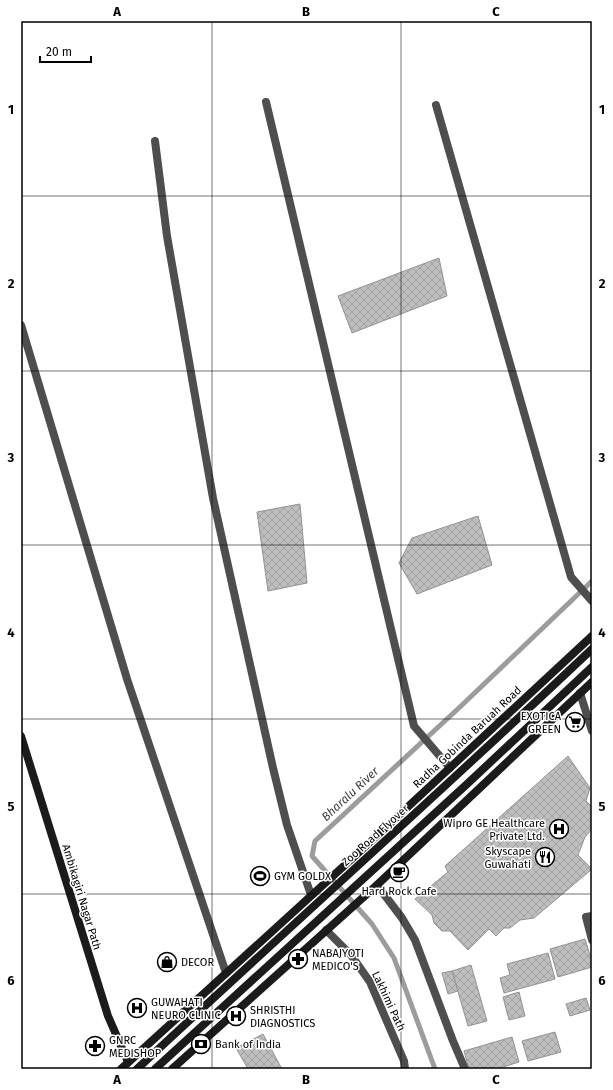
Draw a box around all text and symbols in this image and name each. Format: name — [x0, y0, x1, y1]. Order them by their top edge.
text: A — [112, 4, 121, 19]
text: B — [302, 4, 310, 19]
text: C — [492, 4, 500, 19]
scale bar — [40, 38, 91, 64]
text: 20 m — [46, 45, 72, 59]
text: 1 — [8, 102, 14, 117]
text: 1 — [599, 102, 605, 117]
text: 2 — [8, 276, 15, 291]
text: 2 — [599, 276, 606, 291]
text: 3 — [7, 450, 15, 465]
text: 3 — [598, 450, 606, 465]
text: 4 — [7, 625, 15, 640]
text: 4 — [598, 625, 606, 640]
street label: Radha Gobinda Baruah Road — [410, 684, 524, 791]
place label: EXOTICA GREEN — [521, 710, 562, 736]
supermarket icon: EXOTICA GREEN — [564, 711, 586, 733]
water label: Bharalu River — [319, 764, 382, 824]
text: 5 — [8, 799, 15, 814]
text: 5 — [599, 799, 606, 814]
street label: Zoo Road Flyover — [339, 801, 412, 869]
place label: Wipro GE Healthcare Private Ltd. — [443, 817, 545, 843]
hospital icon: Wipro GE Healthcare Private Ltd. — [548, 818, 570, 840]
street label: Ambikagiri Nagar Path — [59, 843, 104, 952]
place label: Skyscape Guwahati — [484, 845, 531, 871]
restaurant icon: Skyscape Guwahati — [534, 846, 556, 868]
cafe icon: Hard Rock Cafe — [388, 861, 410, 883]
sports icon: GYM GOLDX — [249, 865, 271, 887]
place label: GYM GOLDX — [274, 870, 331, 883]
place label: Hard Rock Cafe — [361, 885, 437, 898]
place label: NABAJYOTI MEDICO'S — [312, 947, 364, 973]
pharmacy icon: NABAJYOTI MEDICO'S — [287, 948, 309, 970]
shop icon: DECOR — [156, 951, 178, 973]
place label: DECOR — [181, 956, 214, 969]
street label: Lakhimi Path — [369, 969, 408, 1033]
text: 6 — [7, 973, 15, 988]
text: 6 — [598, 973, 606, 988]
place label: GUWAHATI NEURO CLINIC — [151, 996, 221, 1022]
hospital icon: GUWAHATI NEURO CLINIC — [126, 997, 148, 1019]
place label: SHRISTHI DIAGNOSTICS — [250, 1004, 315, 1030]
hospital icon: SHRISTHI DIAGNOSTICS — [225, 1005, 247, 1027]
bank icon: Bank of India — [190, 1033, 212, 1055]
place label: GNRC MEDISHOP — [109, 1034, 162, 1060]
pharmacy icon: GNRC MEDISHOP — [84, 1035, 106, 1057]
place label: Bank of India — [215, 1038, 281, 1051]
text: A — [112, 1072, 121, 1087]
text: B — [302, 1072, 310, 1087]
text: C — [492, 1072, 500, 1087]

